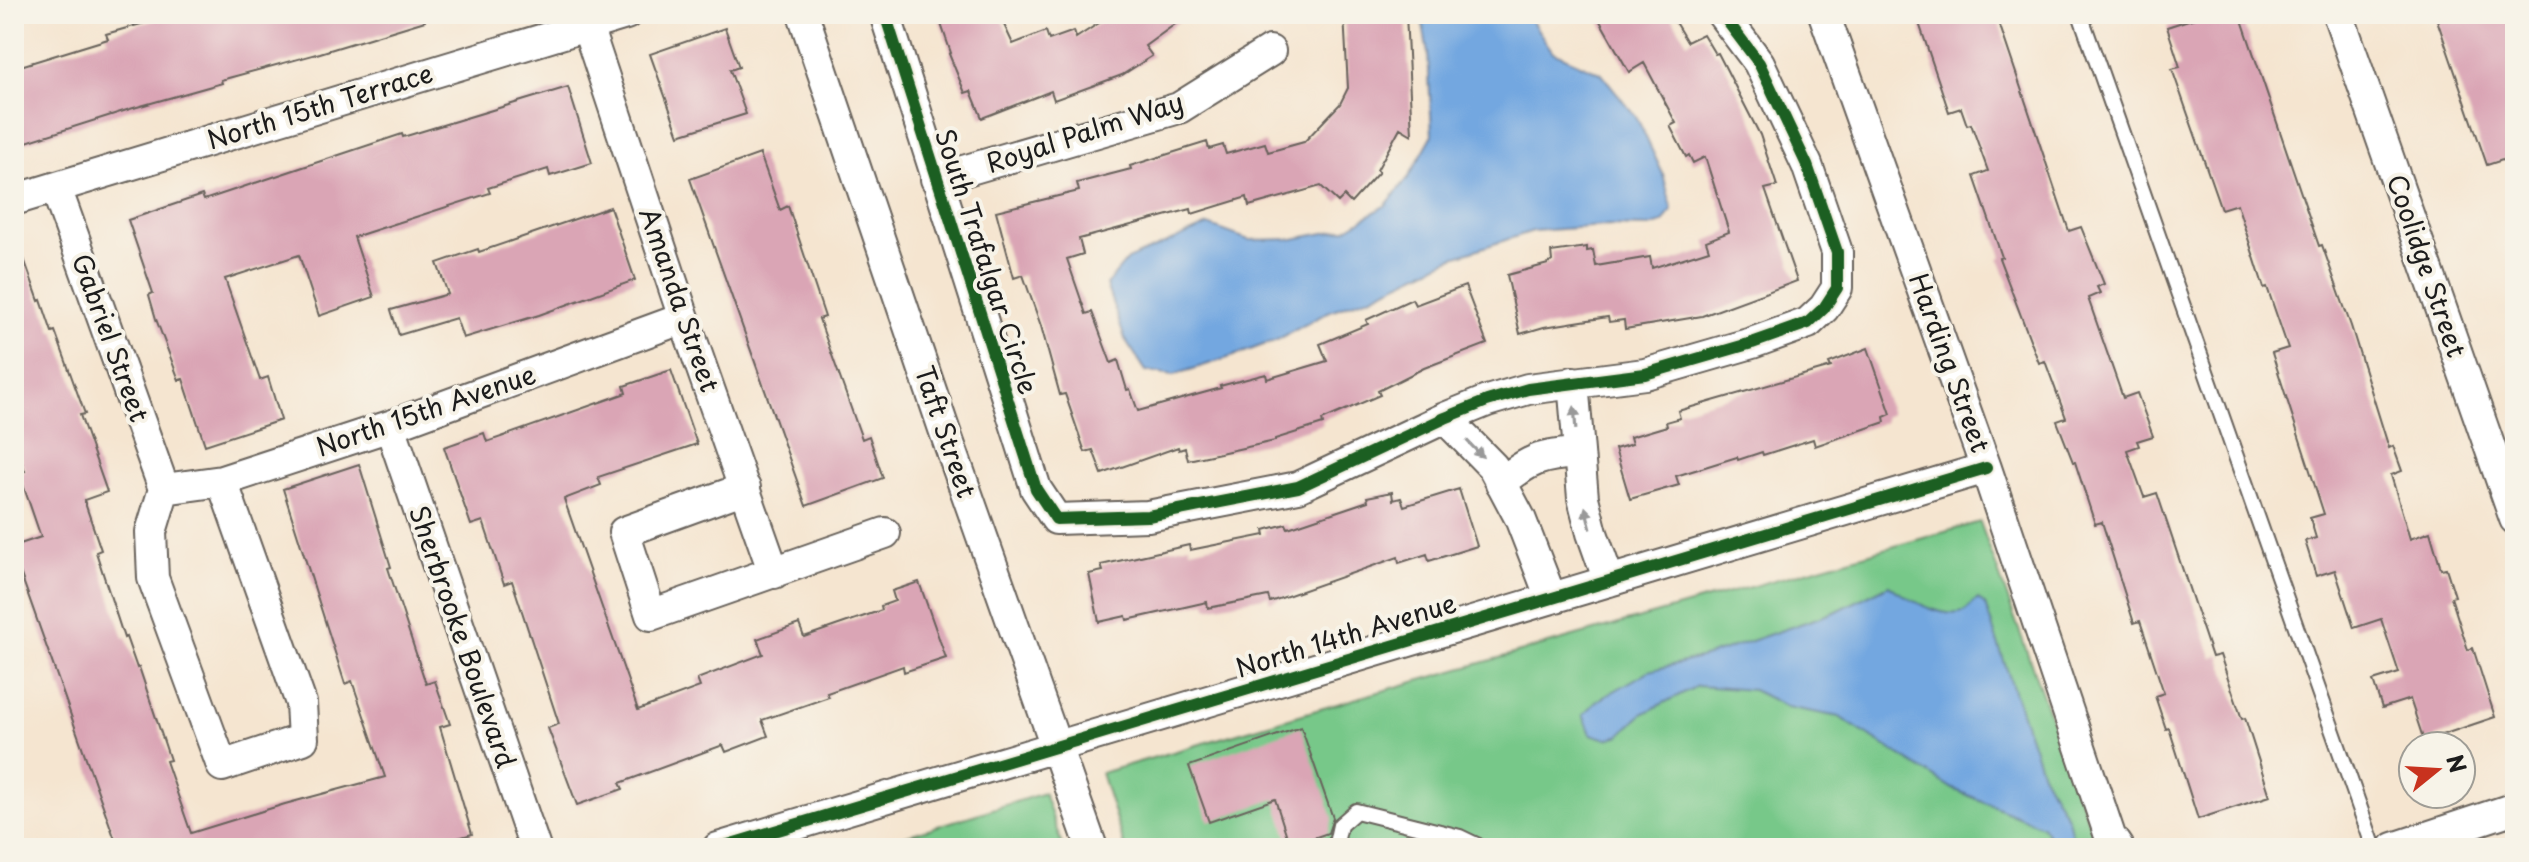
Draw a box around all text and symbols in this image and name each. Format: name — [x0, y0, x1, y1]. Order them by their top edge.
street label: North 15th Terrace — [202, 53, 437, 158]
street label: Royal Palm Way — [981, 81, 1188, 182]
street label: South Trafalgar Circle — [926, 124, 1049, 399]
street label: Coolidge Street — [2378, 169, 2477, 362]
street label: Amanda Street — [631, 202, 730, 397]
street label: Gabriel Street — [63, 248, 160, 427]
street label: Harding Street — [1900, 267, 2001, 458]
street label: North 15th Avenue — [310, 354, 541, 465]
street label: Taft Street — [906, 360, 987, 503]
one-way arrow — [1568, 405, 1581, 430]
one-way arrow — [1465, 439, 1483, 458]
street label: Sherbrooke Boulevard — [400, 500, 527, 773]
one-way arrow — [1582, 506, 1594, 531]
street label: North 14th Avenue — [1231, 582, 1461, 687]
north arrow — [2397, 730, 2477, 810]
text: N — [2439, 750, 2476, 777]

